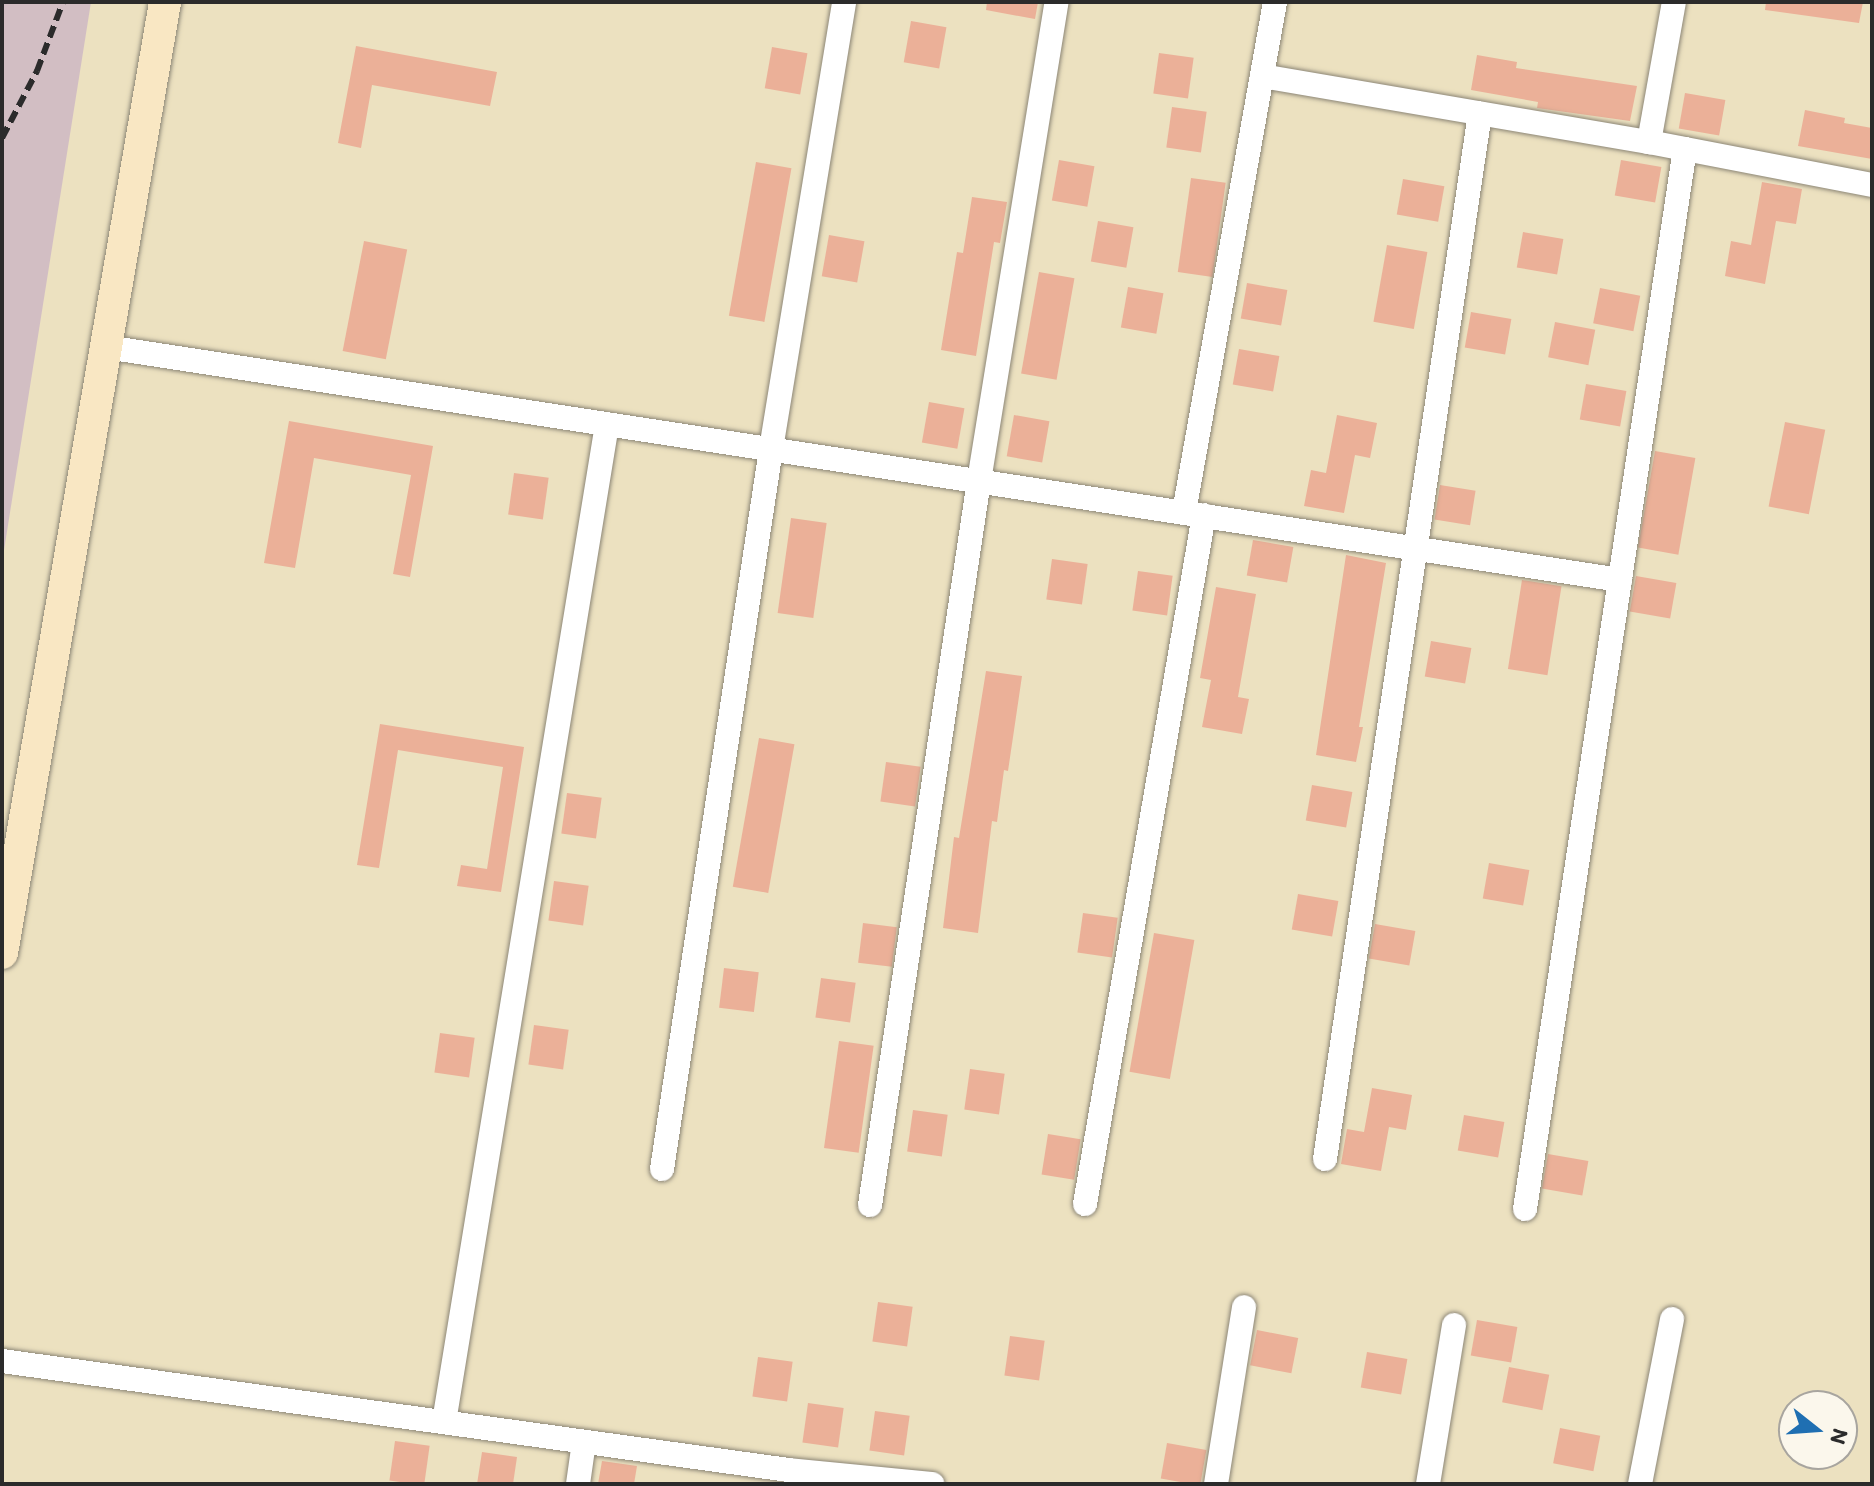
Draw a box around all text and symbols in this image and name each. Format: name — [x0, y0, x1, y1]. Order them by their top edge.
north arrow — [1778, 1390, 1858, 1470]
text: N — [1824, 1426, 1855, 1448]

